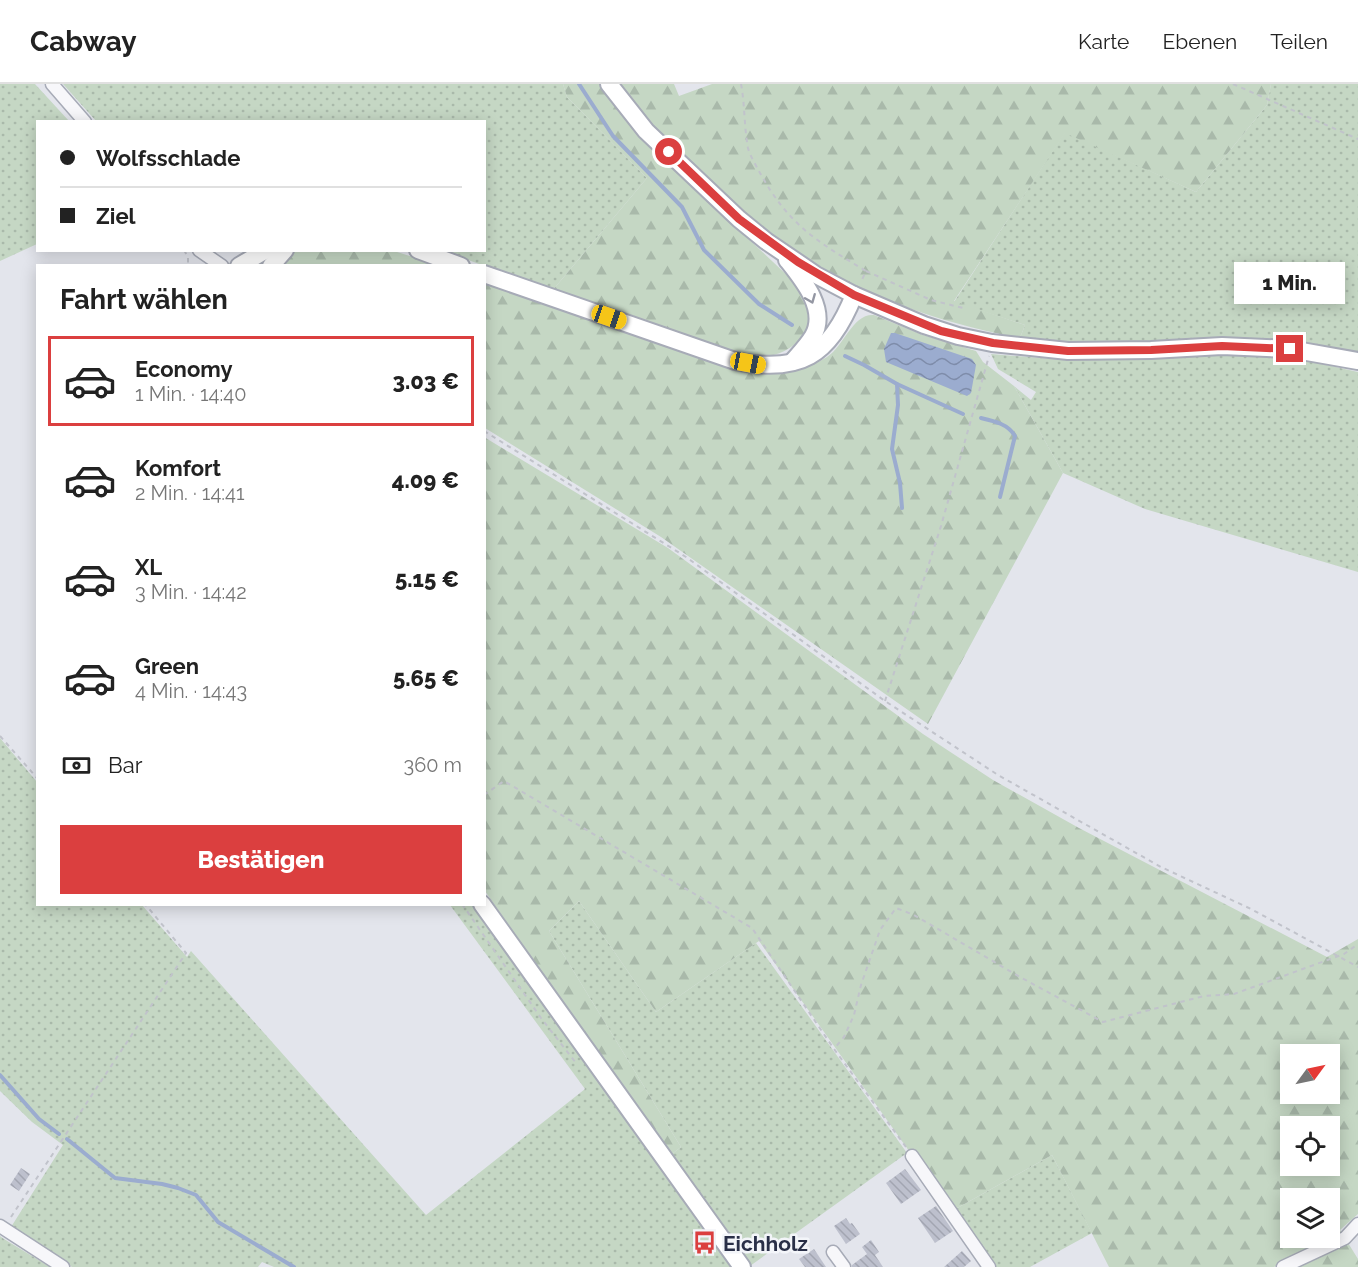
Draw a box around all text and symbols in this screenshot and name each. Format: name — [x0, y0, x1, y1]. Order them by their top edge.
text: Cabway — [30, 25, 137, 58]
text: Karte — [1078, 29, 1129, 54]
text: Ebenen — [1162, 29, 1237, 54]
text: Teilen — [1270, 29, 1328, 54]
route start — [655, 138, 682, 165]
text: Wolfsschlade — [96, 145, 240, 171]
text: Ziel — [96, 203, 136, 229]
callout: 1 Min. — [1234, 262, 1346, 304]
text: 1 Min. — [1262, 271, 1317, 295]
text: Fahrt wählen — [60, 284, 228, 315]
one-way arrow — [804, 293, 817, 303]
car — [589, 303, 629, 331]
route end — [1276, 335, 1303, 362]
car — [729, 351, 767, 375]
icon: car — [63, 354, 117, 408]
text: Economy — [135, 356, 233, 382]
text: 3.03 € — [392, 368, 459, 394]
text: 1 Min. · 14:40 — [135, 382, 246, 406]
icon: car — [63, 453, 117, 507]
text: Komfort — [135, 455, 221, 481]
text: 4.09 € — [392, 467, 459, 493]
text: 2 Min. · 14:41 — [135, 481, 245, 505]
icon: car — [63, 552, 117, 606]
text: XL — [135, 554, 162, 580]
text: 5.15 € — [395, 566, 459, 592]
text: 3 Min. · 14:42 — [135, 580, 247, 604]
icon: car — [63, 651, 117, 705]
text: Green — [135, 653, 199, 679]
text: 5.65 € — [393, 665, 459, 691]
text: 4 Min. · 14:43 — [135, 679, 247, 703]
icon: cash — [60, 749, 93, 782]
text: Bar — [108, 752, 142, 778]
text: 360 m — [404, 753, 462, 777]
button: Bestätigen — [60, 825, 462, 894]
north arrow — [1280, 1044, 1340, 1104]
map controls — [1280, 1044, 1340, 1248]
button: locate — [1280, 1116, 1340, 1176]
button: layers — [1280, 1188, 1340, 1248]
bus stop icon: Eichholz — [692, 1230, 718, 1256]
place label: Eichholz — [723, 1231, 808, 1256]

